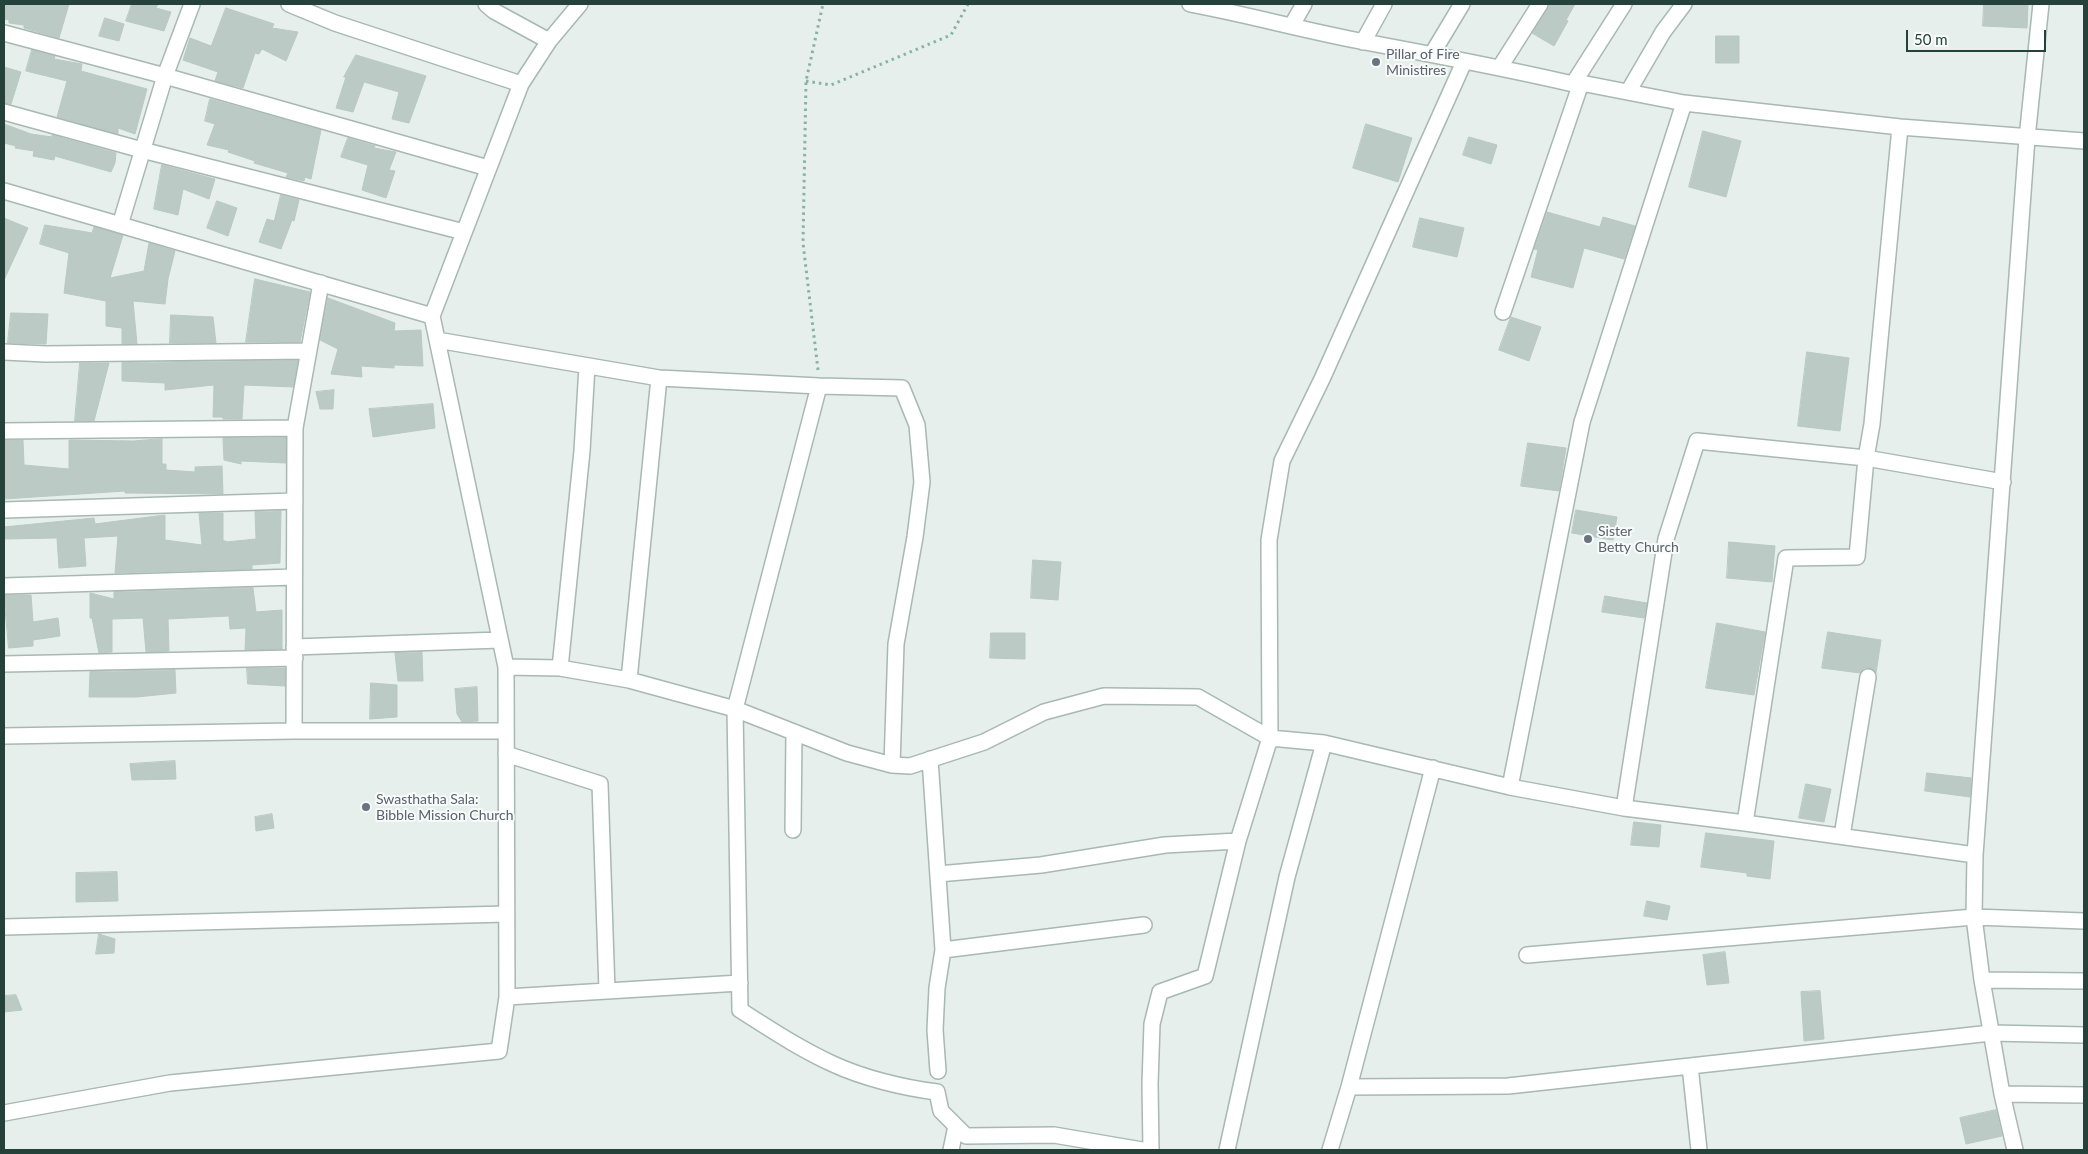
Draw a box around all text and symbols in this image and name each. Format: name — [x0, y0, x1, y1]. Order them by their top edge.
scale bar — [1908, 20, 2048, 52]
text: 50 m — [1914, 30, 1948, 48]
place label: Pillar of Fire Ministires — [1386, 46, 1460, 78]
marker: Pillar of Fire Ministires — [1370, 56, 1382, 68]
place label: Sister Betty Church — [1598, 523, 1679, 556]
marker: Sister Betty Church — [1582, 533, 1594, 545]
place label: Swasthatha Sala: Bibble Mission Church — [376, 791, 514, 824]
marker: Swasthatha Sala: Bibble Mission Church — [360, 801, 372, 813]

